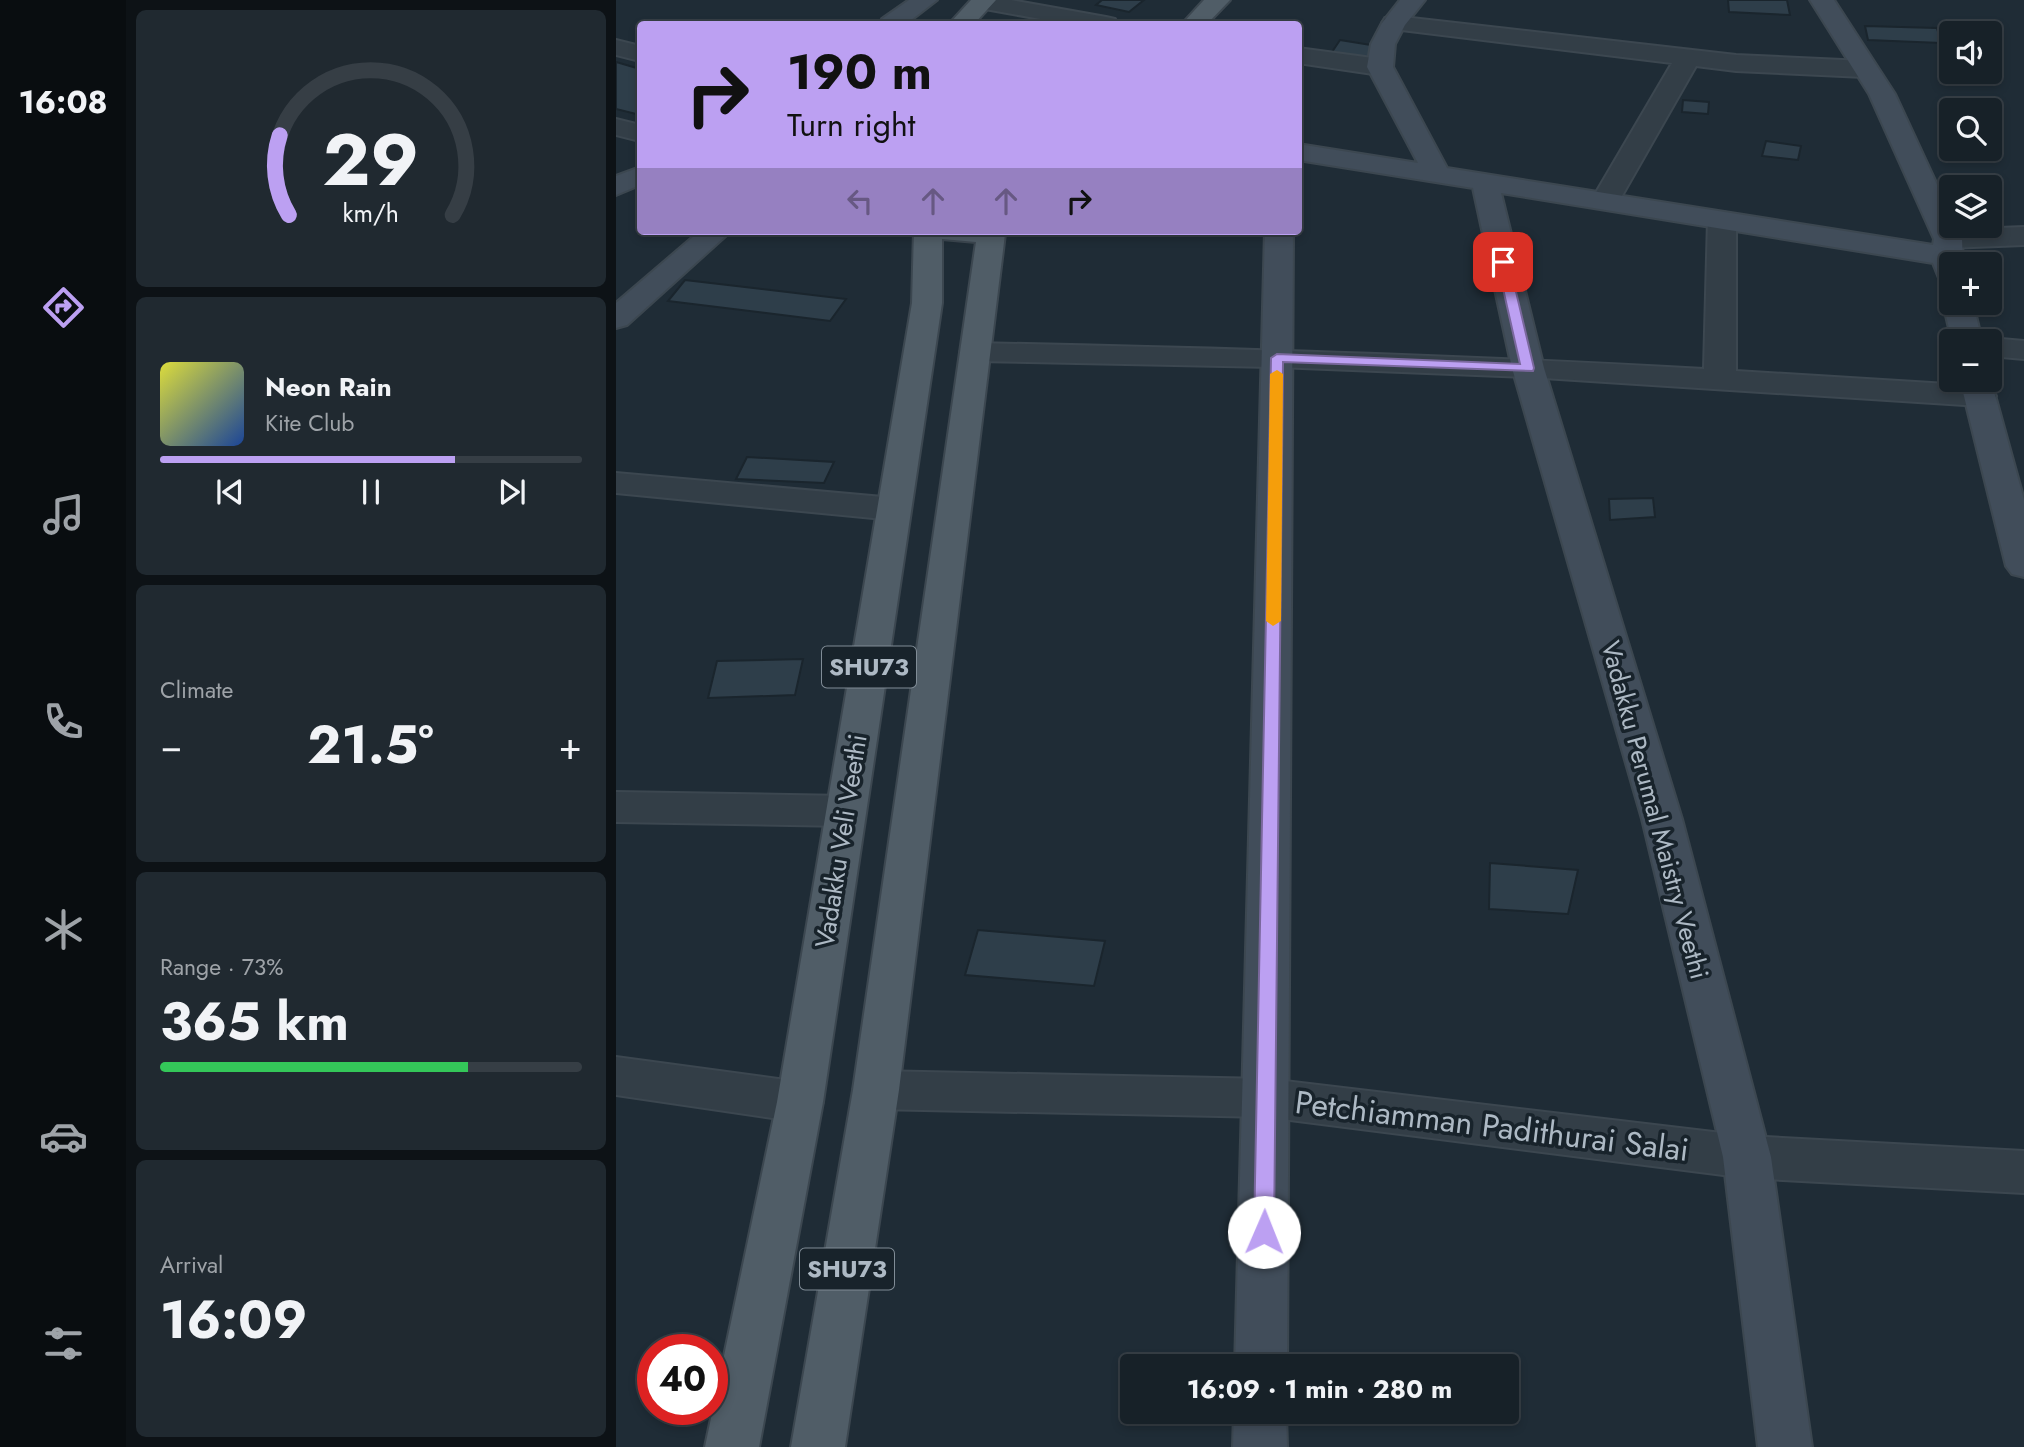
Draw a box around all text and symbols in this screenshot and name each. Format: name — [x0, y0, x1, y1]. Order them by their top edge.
map controls — [1939, 21, 2002, 392]
button: sound — [1939, 21, 2002, 84]
text: 190 m — [787, 37, 932, 107]
icon: right — [672, 49, 763, 140]
text: 16:08 — [18, 79, 108, 125]
button: search — [1939, 98, 2002, 161]
text: Turn right — [787, 102, 916, 148]
text: 29 — [323, 107, 419, 212]
button: layers — [1939, 175, 2002, 238]
icon: left — [841, 182, 879, 220]
icon: ahead — [914, 182, 952, 220]
icon: ahead — [987, 182, 1025, 220]
icon: right — [1060, 182, 1098, 220]
text: km/h — [343, 195, 399, 231]
pin — [1473, 232, 1533, 292]
icon: arrive — [1484, 243, 1522, 281]
button: + — [1939, 252, 2002, 315]
icon: directions — [39, 283, 88, 332]
button: − — [1939, 329, 2002, 392]
text: Neon Rain — [265, 368, 392, 406]
text: Kite Club — [265, 406, 354, 440]
icon: previous — [211, 473, 249, 511]
icon: pause — [352, 473, 390, 511]
icon: next — [493, 473, 531, 511]
icon: music — [39, 490, 88, 539]
street label: Vadakku Perumal Maistry Veethi — [1591, 637, 1719, 983]
road number: SHU73 — [822, 646, 916, 688]
text: Climate — [160, 673, 233, 707]
icon: phone — [39, 697, 88, 746]
text: 21.5° — [307, 707, 434, 783]
text: − — [160, 718, 182, 773]
text: + — [559, 718, 582, 773]
street label: Vadakku Veli Veethi — [805, 731, 877, 951]
icon: climate — [39, 905, 88, 954]
text: Range · 73% — [160, 950, 284, 984]
text: 365 km — [160, 984, 349, 1060]
street label: Petchiamman Padithurai Salai — [1292, 1079, 1692, 1173]
icon: car — [39, 1112, 88, 1161]
position arrow — [1227, 1195, 1301, 1269]
text: Arrival — [160, 1248, 223, 1282]
road number: SHU73 — [800, 1248, 894, 1289]
text: 16:09 — [160, 1282, 307, 1358]
icon: filters — [39, 1319, 88, 1368]
speed limit sign: 40 — [637, 1334, 728, 1425]
text: 16:09 · 1 min · 280 m — [1187, 1370, 1452, 1408]

